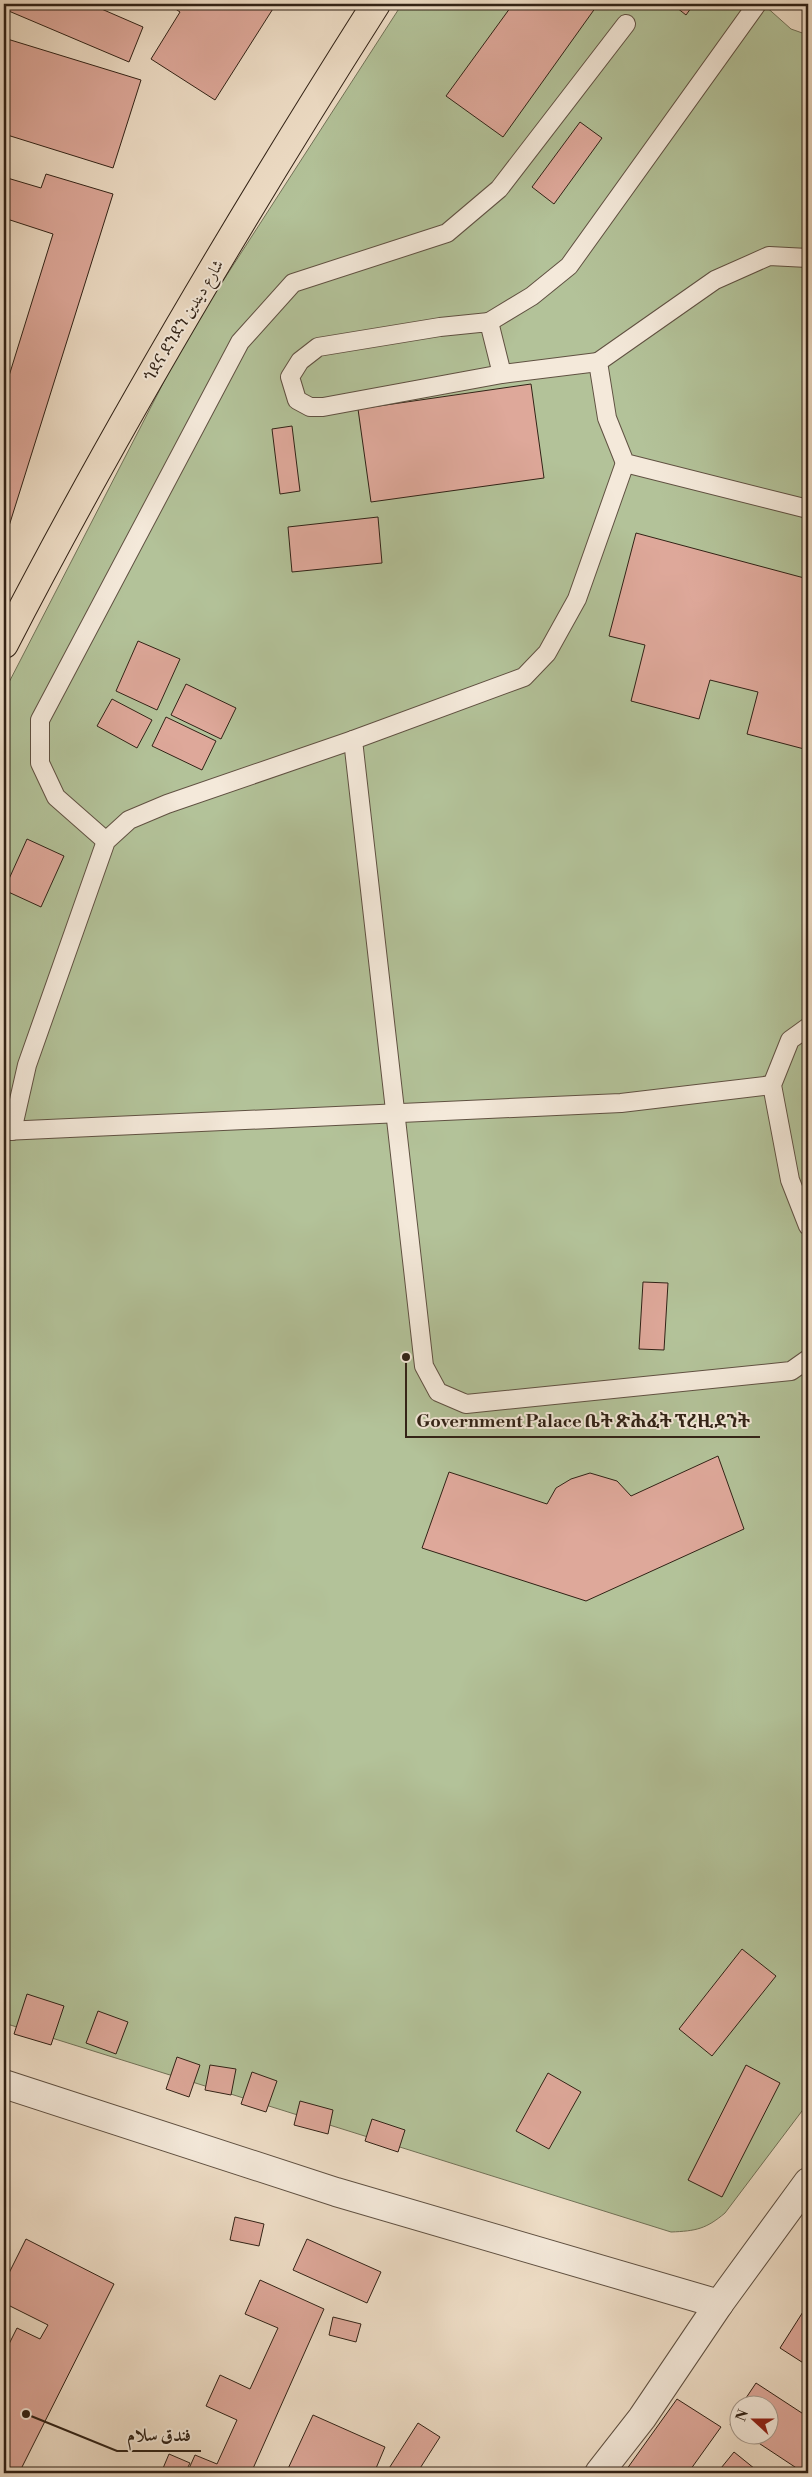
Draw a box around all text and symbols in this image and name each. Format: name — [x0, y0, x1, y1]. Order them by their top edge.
street label: ጎደና ደንደን شارع ديندين — [140, 256, 231, 387]
callout: Government Palace ቤት ጽሕፈት ፕረዚደንት — [406, 1404, 760, 1437]
text: Government Palace ቤት ጽሕፈት ፕረዚደንት — [416, 1410, 751, 1433]
north arrow — [730, 2394, 780, 2444]
text: N — [732, 2407, 753, 2424]
callout: فندق سلام — [117, 2418, 201, 2451]
text: فندق سلام — [127, 2424, 191, 2451]

